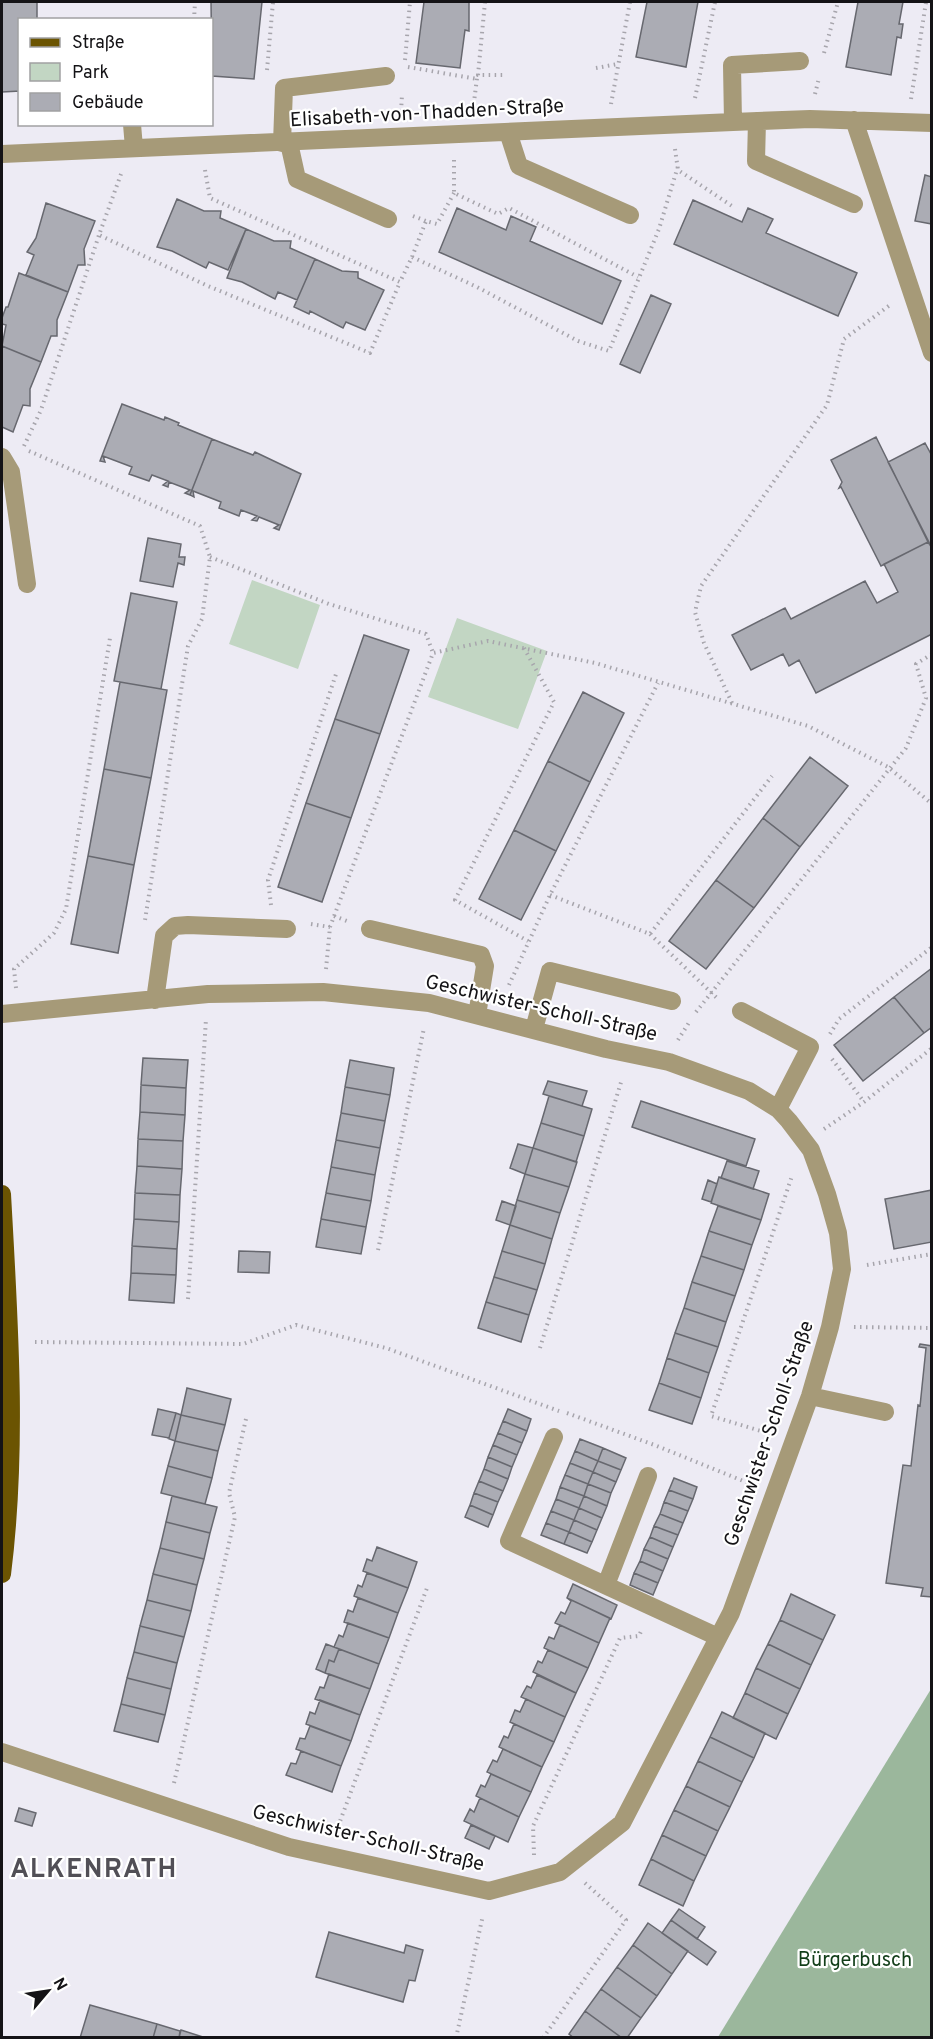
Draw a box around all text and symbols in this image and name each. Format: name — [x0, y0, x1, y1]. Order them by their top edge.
legend — [18, 18, 213, 126]
text: Straße — [72, 32, 124, 55]
text: Park — [72, 62, 109, 85]
text: Gebäude — [72, 92, 144, 115]
street label: Elisabeth-von-Thadden-Straße — [289, 94, 565, 134]
street label: Geschwister-Scholl-Straße — [422, 970, 660, 1048]
street label: Geschwister-Scholl-Straße — [719, 1318, 821, 1550]
street label: Geschwister-Scholl-Straße — [249, 1800, 487, 1878]
district label: ALKENRATH — [10, 1854, 178, 1887]
park label: Bürgerbusch — [798, 1948, 912, 1974]
north arrow — [18, 1961, 78, 2021]
text: N — [48, 1975, 71, 1995]

